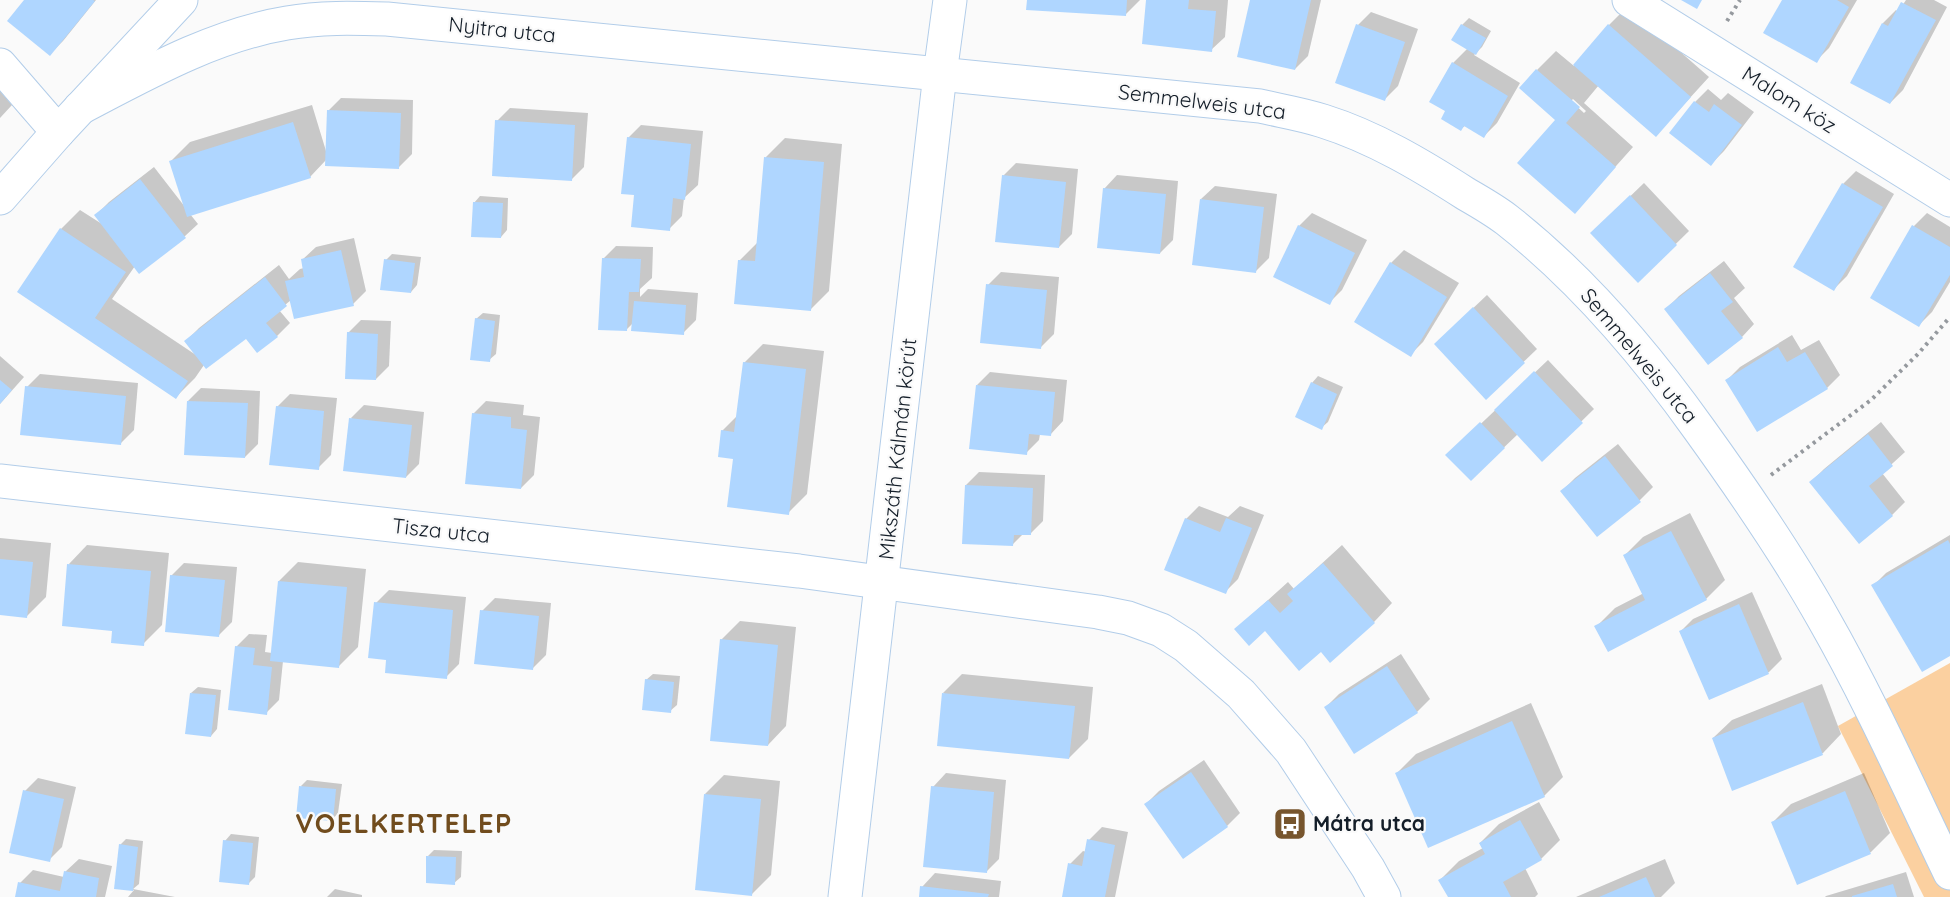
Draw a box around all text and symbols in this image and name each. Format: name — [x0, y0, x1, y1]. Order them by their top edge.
street label: Nyitra utca — [447, 10, 557, 48]
street label: Malom köz — [1738, 60, 1841, 138]
street label: Semmelweis utca — [1117, 78, 1287, 124]
street label: Semmelweis utca — [1576, 282, 1704, 428]
street label: Mikszáth Kálmán körút — [872, 337, 922, 561]
street label: Tisza utca — [391, 512, 491, 548]
district label: VOELKERTELEP — [295, 806, 513, 840]
bus stop icon: Mátra utca — [1272, 806, 1308, 842]
place label: Mátra utca — [1313, 810, 1425, 836]

